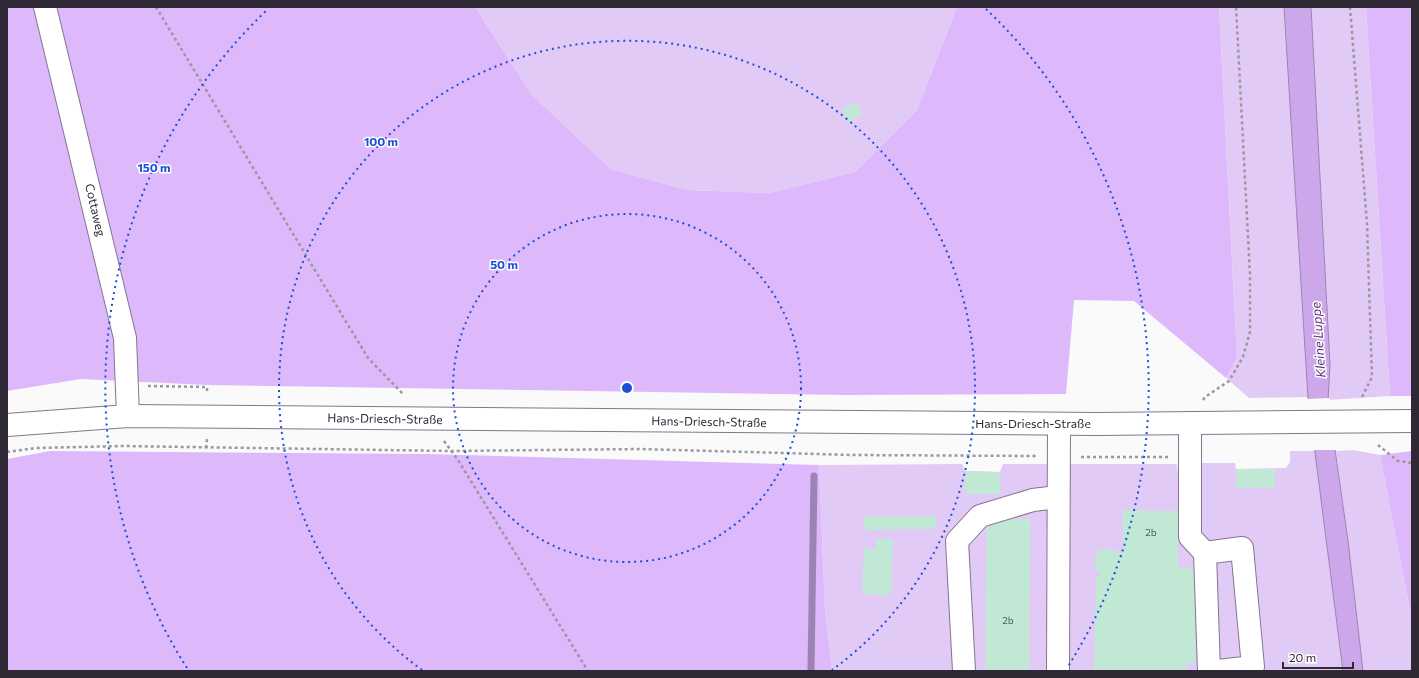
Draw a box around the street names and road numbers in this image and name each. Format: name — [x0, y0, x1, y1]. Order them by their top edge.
street label: Cottaweg — [83, 182, 109, 238]
street label: Hans-Driesch-Straße — [327, 410, 443, 426]
street label: Hans-Driesch-Straße — [651, 413, 767, 429]
street label: Hans-Driesch-Straße — [975, 416, 1091, 430]

